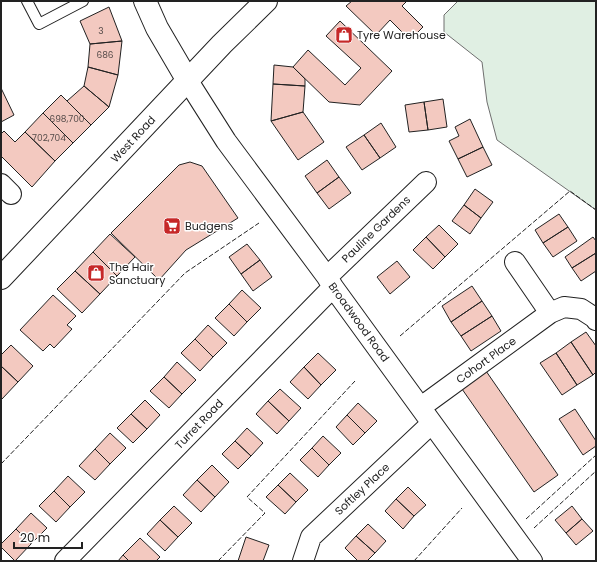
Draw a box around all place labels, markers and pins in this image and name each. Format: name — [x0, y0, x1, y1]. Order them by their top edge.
shop icon: Tyre Warehouse — [334, 25, 354, 45]
place label: Tyre Warehouse — [357, 27, 446, 43]
supermarket icon: Budgens — [162, 216, 182, 236]
place label: Budgens — [185, 218, 234, 234]
place label: The Hair Sanctuary — [109, 259, 166, 288]
shop icon: The Hair Sanctuary — [86, 263, 106, 283]

